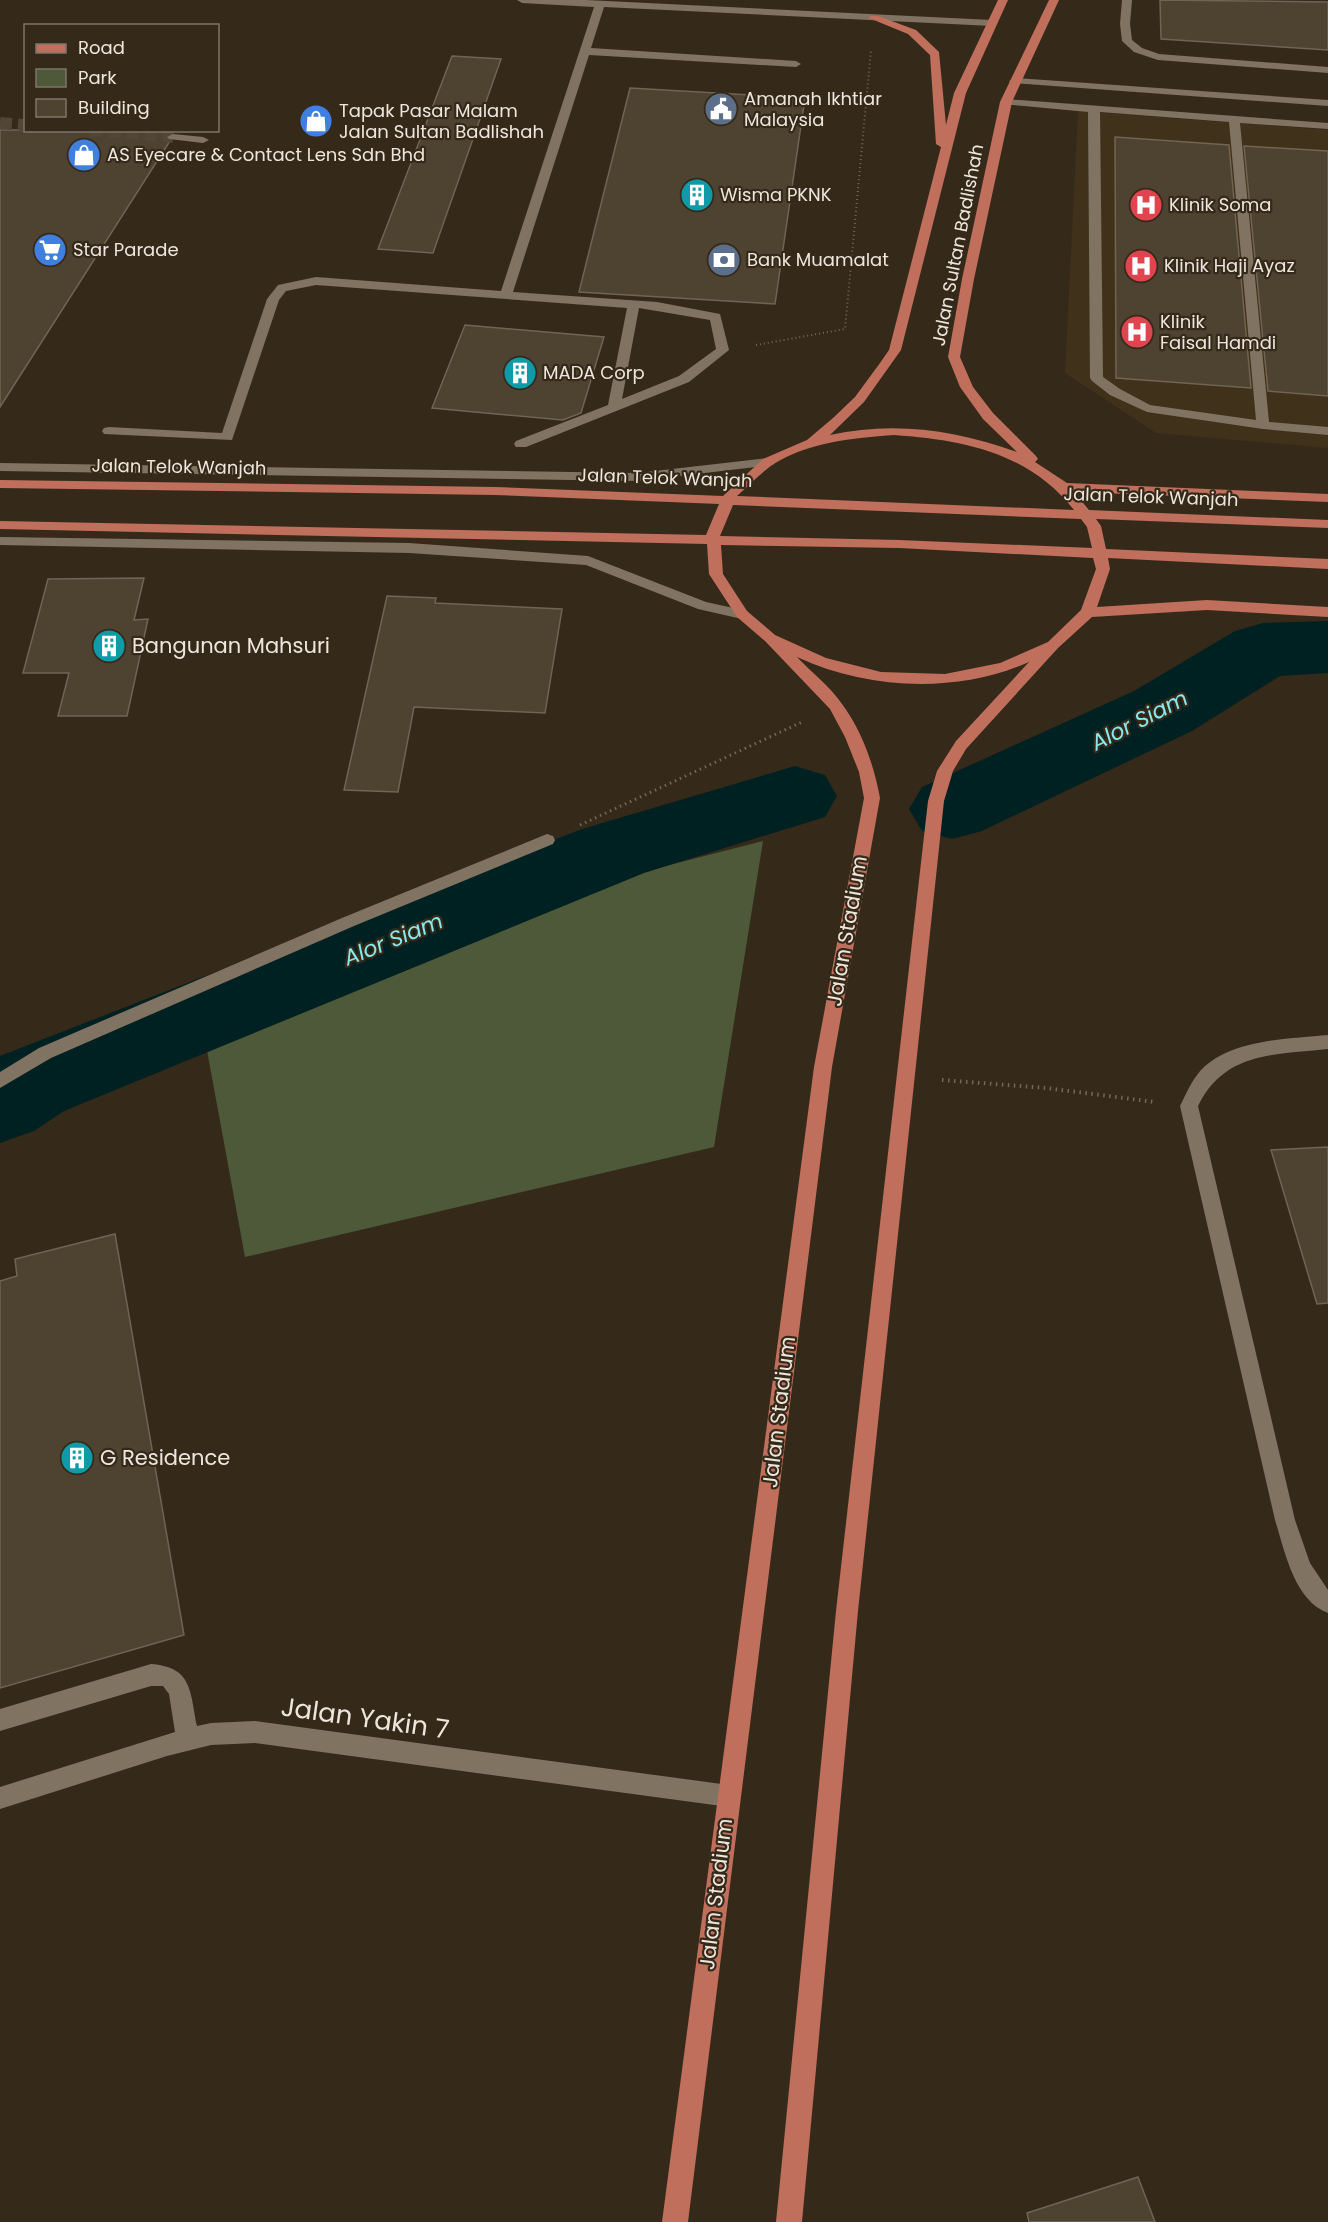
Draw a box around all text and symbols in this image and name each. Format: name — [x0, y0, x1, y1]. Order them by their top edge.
legend — [24, 24, 219, 132]
text: Road — [78, 35, 125, 60]
text: Park — [78, 65, 117, 90]
place label: Amanah Ikhtiar Malaysia — [744, 86, 882, 132]
public building icon: Amanah Ikhtiar Malaysia — [703, 91, 739, 127]
text: Building — [78, 95, 150, 120]
place label: Tapak Pasar Malam Jalan Sultan Badlishah — [339, 98, 544, 144]
shop icon: Tapak Pasar Malam Jalan Sultan Badlishah — [298, 103, 334, 139]
shop icon: AS Eyecare & Contact Lens Sdn Bhd — [66, 137, 102, 173]
place label: AS Eyecare & Contact Lens Sdn Bhd — [107, 142, 425, 167]
street label: Jalan Sultan Badlishah — [926, 142, 989, 348]
building icon: Wisma PKNK — [679, 177, 715, 213]
place label: Wisma PKNK — [720, 182, 832, 207]
hospital icon: Klinik Soma — [1128, 187, 1164, 223]
place label: Klinik Soma — [1169, 192, 1271, 217]
supermarket icon: Star Parade — [32, 232, 68, 268]
place label: Star Parade — [73, 237, 179, 262]
bank icon: Bank Muamalat — [706, 242, 742, 278]
place label: Bank Muamalat — [747, 247, 889, 272]
hospital icon: Klinik Haji Ayaz — [1123, 248, 1159, 284]
place label: Klinik Haji Ayaz — [1164, 253, 1295, 278]
place label: Klinik Faisal Hamdi — [1160, 309, 1276, 355]
hospital icon: Klinik Faisal Hamdi — [1119, 314, 1155, 350]
building icon: MADA Corp — [502, 355, 538, 391]
place label: MADA Corp — [543, 360, 645, 385]
street label: Jalan Telok Wanjah — [91, 452, 267, 481]
street label: Jalan Telok Wanjah — [577, 462, 753, 493]
street label: Jalan Telok Wanjah — [1063, 481, 1239, 512]
building icon: Bangunan Mahsuri — [91, 628, 127, 664]
place label: Bangunan Mahsuri — [132, 631, 330, 660]
water label: Alor Siam — [1085, 683, 1193, 759]
street label: Jalan Stadium — [819, 853, 874, 1008]
water label: Alor Siam — [338, 905, 448, 974]
street label: Jalan Stadium — [755, 1335, 802, 1489]
building icon: G Residence — [59, 1440, 95, 1476]
place label: G Residence — [100, 1443, 230, 1472]
street label: Jalan Yakin 7 — [279, 1688, 451, 1748]
street label: Jalan Stadium — [692, 1817, 739, 1971]

